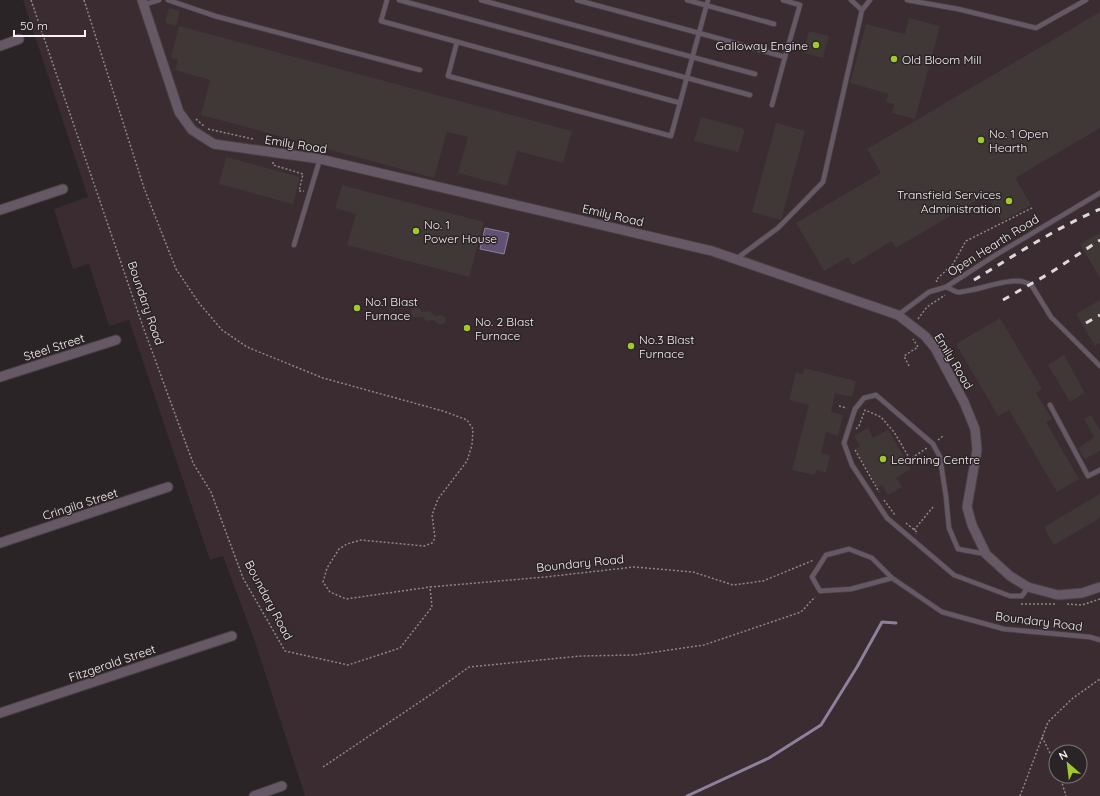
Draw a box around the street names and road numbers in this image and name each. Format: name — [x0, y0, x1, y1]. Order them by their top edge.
street label: Emily Road — [264, 132, 328, 156]
street label: Emily Road — [581, 201, 645, 229]
street label: Open Hearth Road — [945, 211, 1041, 279]
street label: Boundary Road — [125, 259, 167, 347]
street label: Steel Street — [22, 330, 86, 364]
street label: Emily Road — [931, 330, 977, 392]
street label: Cringila Street — [41, 485, 119, 523]
street label: Boundary Road — [536, 551, 624, 575]
street label: Boundary Road — [242, 558, 296, 642]
street label: Boundary Road — [994, 608, 1084, 634]
street label: Fitzgerald Street — [67, 641, 157, 685]

